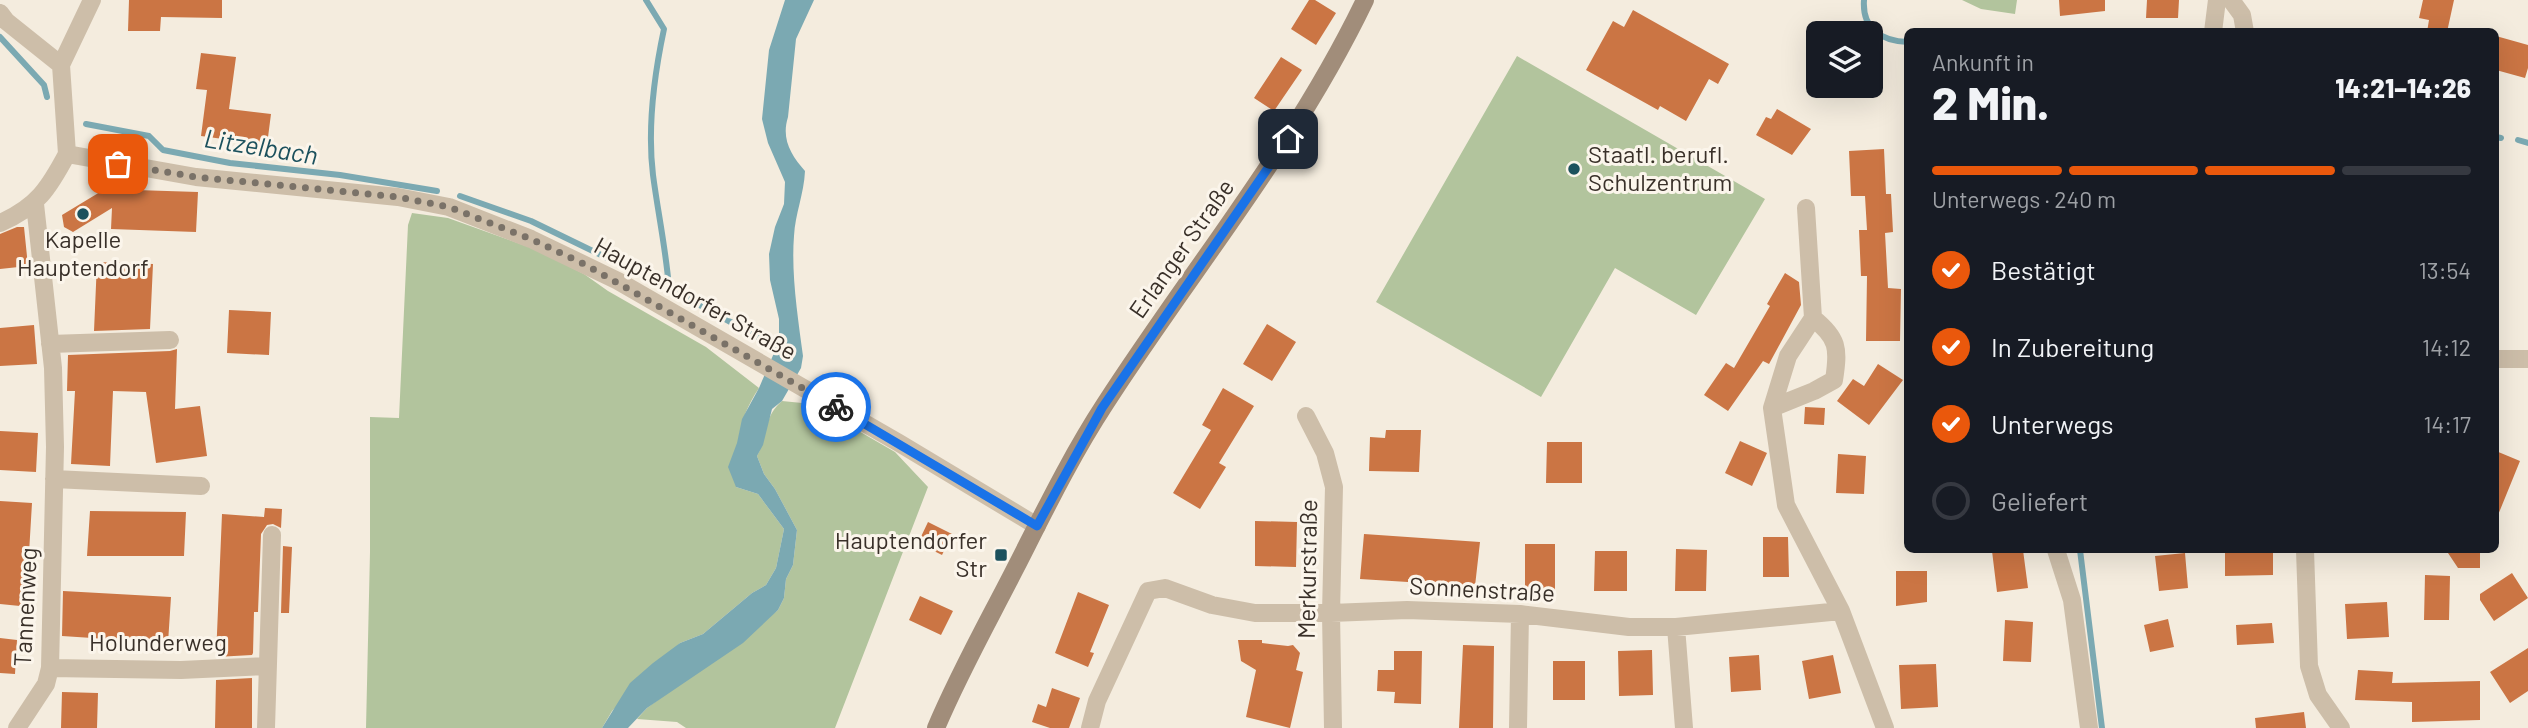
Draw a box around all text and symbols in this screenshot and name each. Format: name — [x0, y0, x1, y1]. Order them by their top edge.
map controls — [1806, 21, 1883, 98]
button: layers — [1806, 21, 1883, 98]
text: Ankunft in — [1932, 48, 2034, 76]
text: 14:21–14:26 — [2335, 72, 2471, 103]
text: 2 Min. — [1932, 74, 2049, 129]
pin — [1258, 109, 1318, 169]
icon: home — [1269, 120, 1307, 158]
water label: Litzelbach — [202, 121, 320, 170]
pin — [88, 134, 148, 194]
place label: Staatl. berufl. Schulzentrum — [1588, 139, 1732, 196]
icon: bag — [99, 145, 137, 183]
marker: Staatl. berufl. Schulzentrum — [1566, 161, 1582, 177]
street label: Erlanger Straße — [1122, 173, 1239, 323]
text: Unterwegs · 240 m — [1932, 185, 2116, 213]
marker: Kapelle Hauptendorf — [75, 206, 91, 222]
place label: Kapelle Hauptendorf — [17, 224, 149, 281]
street label: Hauptendorfer Straße — [589, 230, 802, 365]
icon: check — [1932, 251, 1970, 289]
text: Bestätigt — [1991, 254, 2096, 285]
text: 13:54 — [2419, 256, 2471, 284]
icon: check — [1932, 328, 1970, 366]
text: In Zubereitung — [1991, 331, 2154, 362]
text: 14:12 — [2422, 333, 2471, 361]
courier — [801, 372, 871, 442]
icon: bike — [817, 388, 855, 426]
icon: check — [1932, 405, 1970, 443]
text: Unterwegs — [1991, 408, 2113, 439]
text: 14:17 — [2424, 410, 2471, 438]
text: Geliefert — [1991, 485, 2088, 516]
street label: Merkurstraße — [1291, 499, 1322, 639]
place label: Hauptendorfer Str — [835, 525, 987, 582]
street label: Tannenweg — [7, 547, 42, 667]
marker: Hauptendorfer Str — [993, 547, 1009, 563]
street label: Sonnenstraße — [1408, 570, 1556, 607]
street label: Holunderweg — [89, 627, 227, 656]

